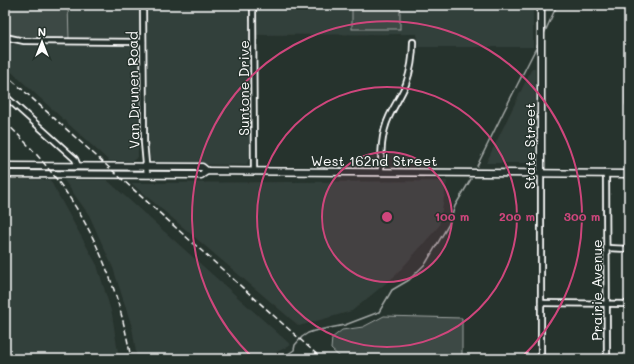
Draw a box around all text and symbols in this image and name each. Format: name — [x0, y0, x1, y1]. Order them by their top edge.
north arrow — [22, 22, 62, 62]
text: N — [38, 24, 46, 39]
street label: Van Drunen Road — [122, 31, 144, 149]
street label: Suntone Drive — [234, 40, 253, 136]
street label: State Street — [520, 103, 539, 189]
street label: West 162nd Street — [311, 151, 437, 170]
text: 100 m — [435, 208, 469, 224]
text: 200 m — [499, 208, 535, 224]
text: 300 m — [564, 208, 600, 224]
centre of rings — [380, 210, 394, 224]
street label: Prairie Avenue — [587, 239, 606, 341]

